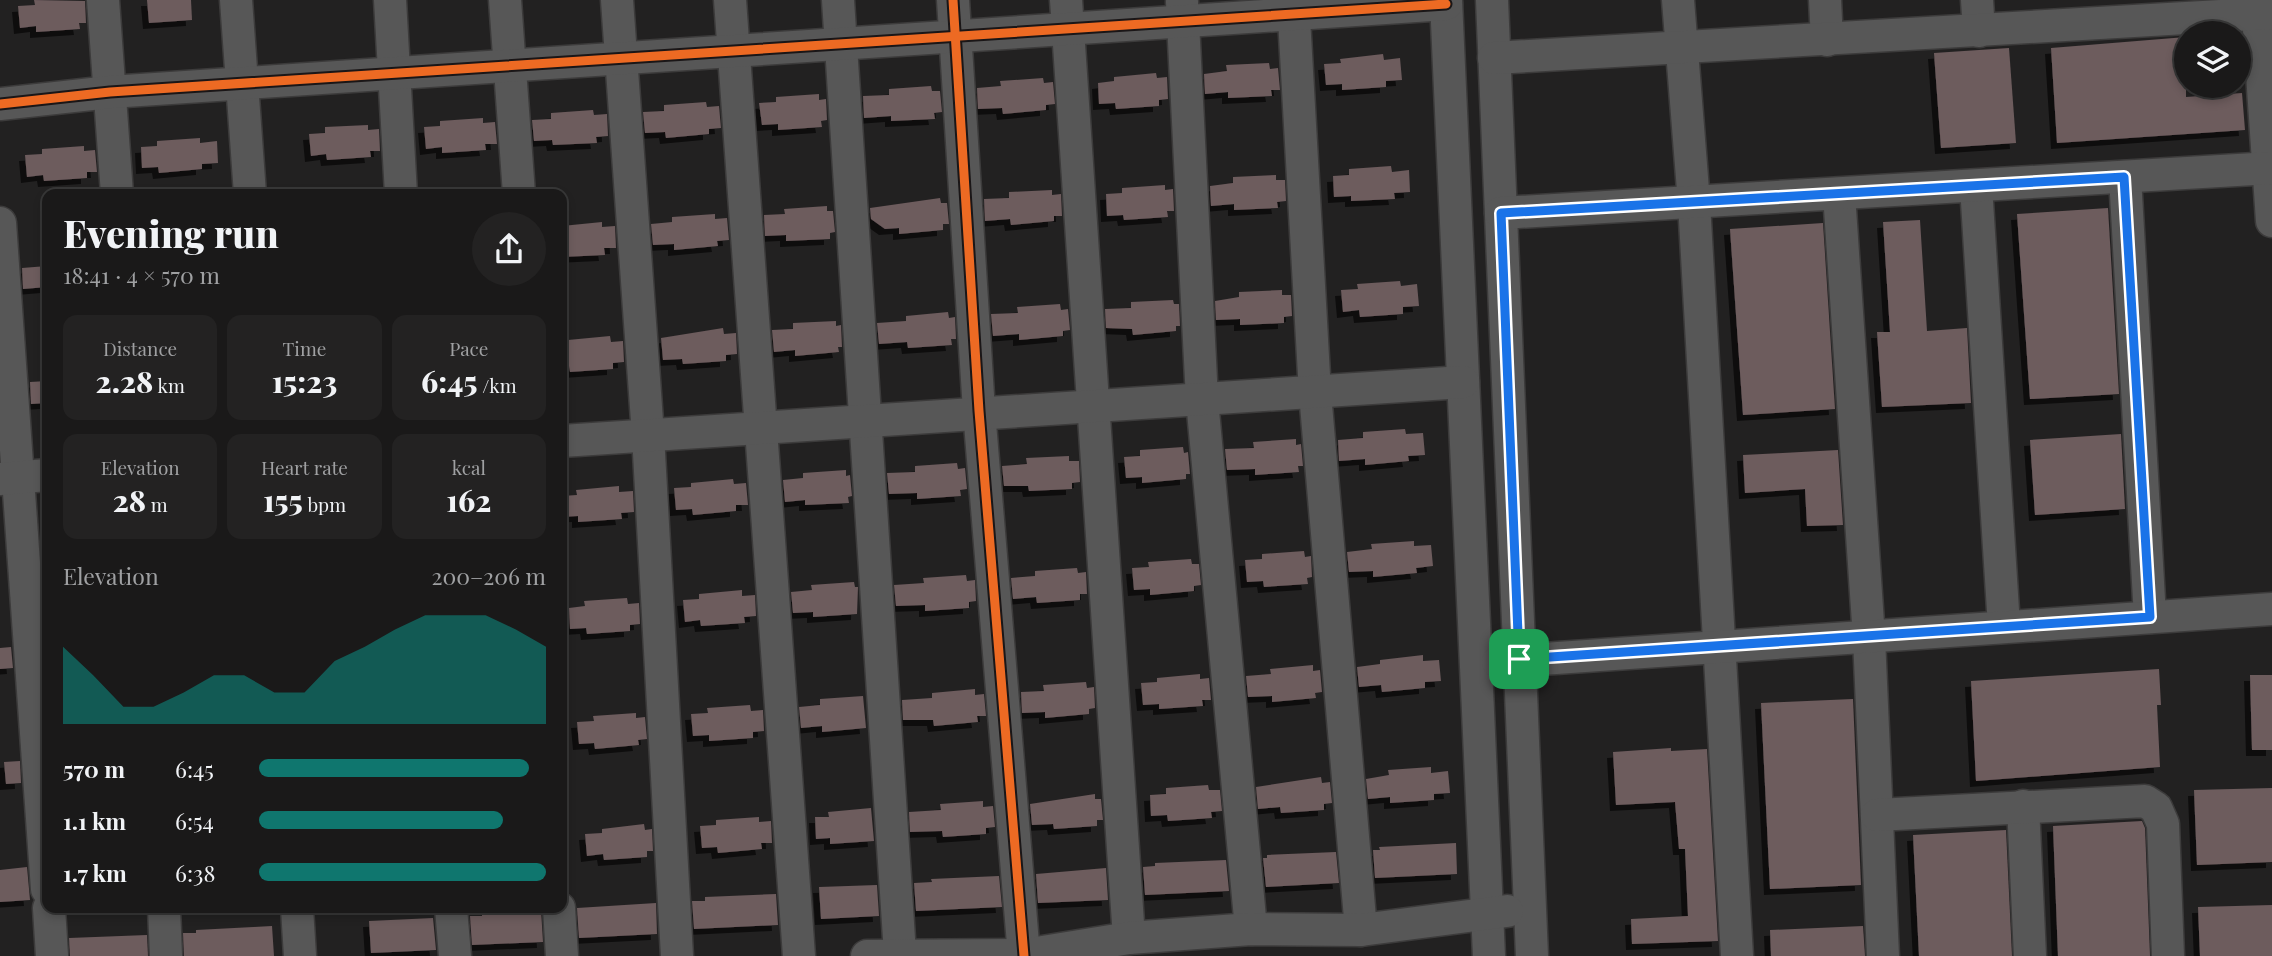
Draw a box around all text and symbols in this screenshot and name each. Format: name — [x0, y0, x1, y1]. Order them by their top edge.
map controls — [2174, 21, 2251, 98]
button: layers — [2174, 21, 2251, 98]
text: Evening run — [63, 207, 279, 258]
button: share — [472, 212, 546, 286]
text: 18:41 · 4 × 570 m — [63, 259, 220, 290]
text: Distance — [103, 335, 177, 361]
text: Time — [283, 335, 326, 361]
text: Pace — [449, 335, 488, 361]
text: 2.28 — [96, 361, 153, 401]
text: 15:23 — [272, 361, 337, 401]
text: 6:45 — [421, 361, 478, 401]
text: km — [153, 372, 185, 398]
text: /km — [478, 372, 517, 398]
text: Elevation — [101, 454, 180, 480]
text: Heart rate — [261, 454, 348, 480]
text: kcal — [452, 454, 486, 480]
text: 28 — [113, 480, 146, 520]
text: 155 — [263, 480, 303, 520]
text: 162 — [446, 480, 491, 520]
text: m — [146, 491, 168, 517]
text: bpm — [303, 491, 346, 517]
text: Elevation — [63, 560, 159, 591]
text: 200–206 m — [431, 560, 546, 591]
pin — [1489, 629, 1549, 689]
icon: arrive — [1500, 640, 1538, 678]
text: 570 m — [63, 753, 125, 784]
text: 6:45 — [175, 753, 214, 784]
text: 1.1 km — [63, 805, 126, 836]
text: 6:54 — [175, 805, 214, 836]
text: 1.7 km — [63, 857, 127, 888]
text: 6:38 — [175, 857, 215, 888]

